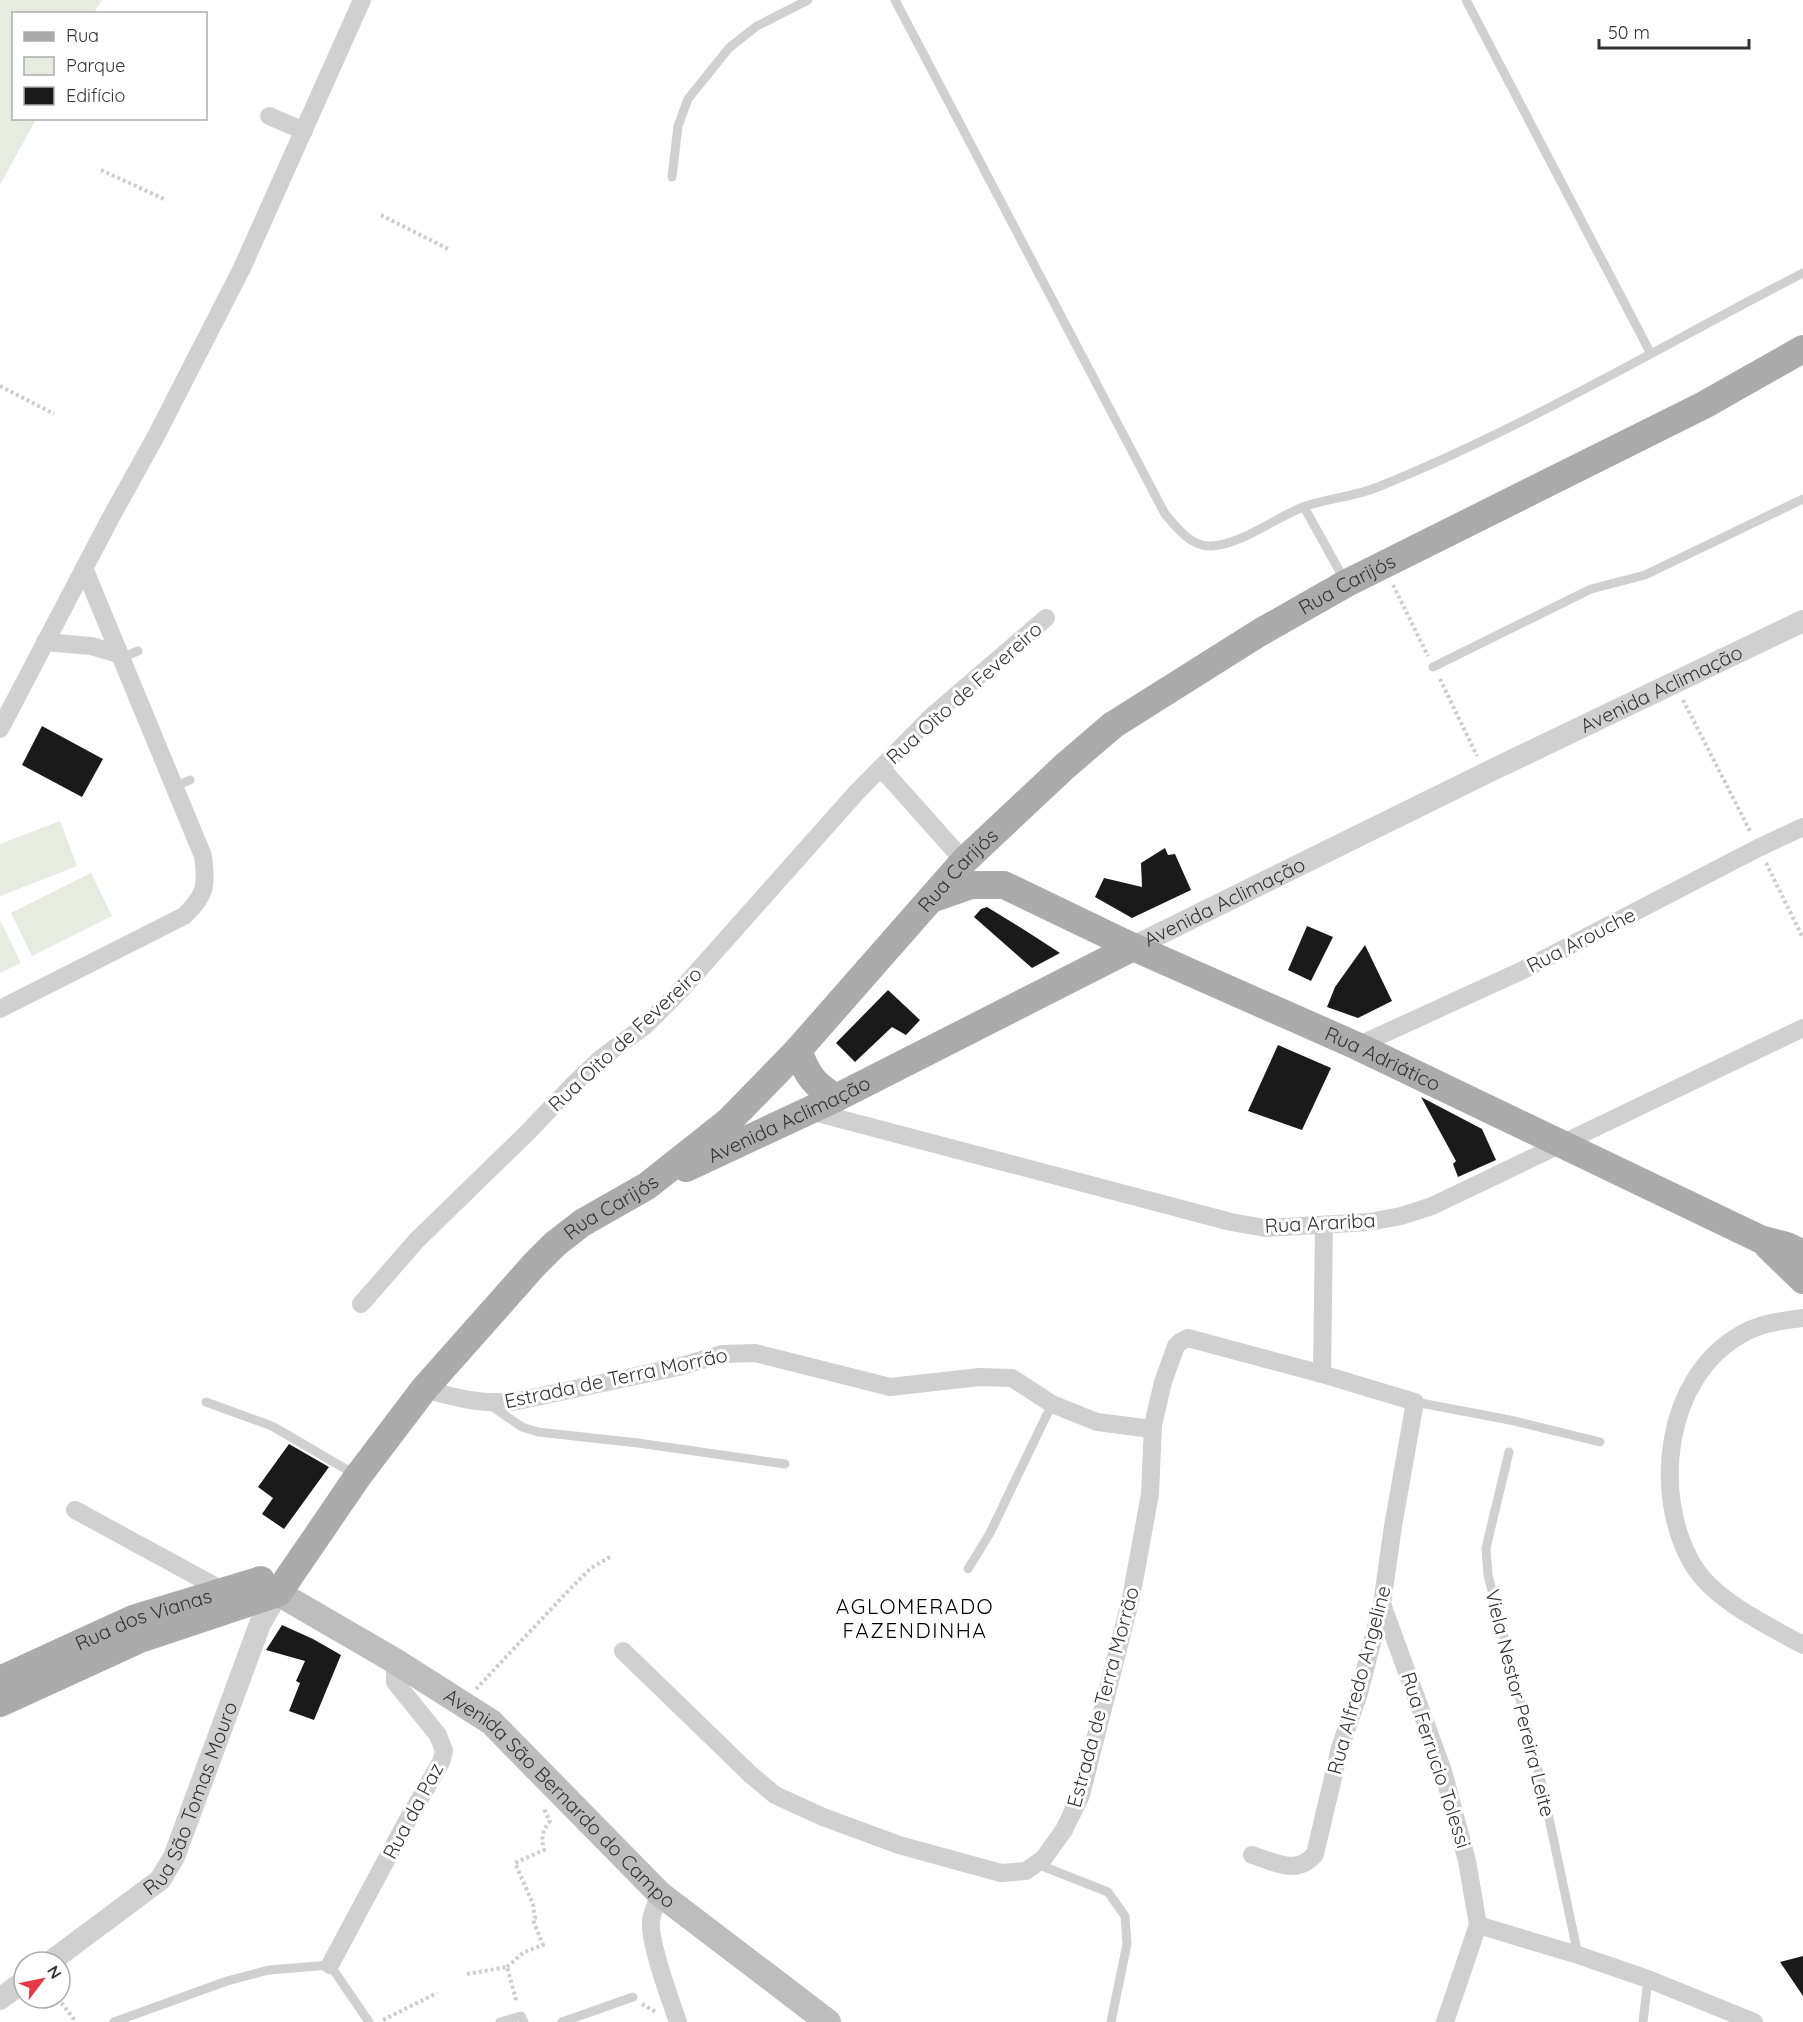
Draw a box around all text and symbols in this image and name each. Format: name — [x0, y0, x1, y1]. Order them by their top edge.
legend — [12, 12, 207, 120]
scale bar — [1599, 12, 1749, 50]
text: 50 m — [1608, 21, 1650, 44]
text: Rua — [66, 24, 99, 47]
text: Parque — [66, 54, 125, 77]
text: Edifício — [66, 84, 125, 107]
street label: Rua Carijós — [1294, 548, 1399, 620]
street label: Rua Oito de Fevereiro — [881, 616, 1047, 769]
street label: Avenida Aclimação — [1576, 639, 1746, 738]
street label: Rua Carijós — [912, 823, 1003, 917]
street label: Avenida Aclimação — [1139, 851, 1309, 952]
street label: Rua Arouche — [1522, 901, 1639, 978]
street label: Rua Oito de Fevereiro — [543, 961, 707, 1116]
street label: Rua Adriático — [1321, 1020, 1445, 1096]
street label: Avenida Aclimação — [704, 1070, 874, 1168]
street label: Rua Carijós — [558, 1169, 663, 1245]
street label: Rua Arariba — [1264, 1207, 1376, 1238]
street label: Estrada de Terra Morrão — [502, 1342, 730, 1413]
street label: Rua dos Vianas — [71, 1583, 215, 1656]
street label: Rua Alfredo Angeline — [1321, 1583, 1396, 1777]
street label: Estrada de Terra Morrão — [1061, 1584, 1144, 1810]
street label: Viela Nestor Pereira Leite — [1480, 1587, 1561, 1819]
district label: AGLOMERADO FAZENDINHA — [836, 1593, 994, 1643]
street label: Rua Ferrucio Tolessi — [1396, 1669, 1477, 1851]
street label: Avenida São Bernardo do Campo — [439, 1682, 681, 1913]
street label: Rua São Tomas Mouro — [138, 1698, 242, 1900]
street label: Rua da Paz — [377, 1758, 448, 1863]
north arrow — [12, 1950, 72, 2010]
text: N — [43, 1962, 66, 1982]

